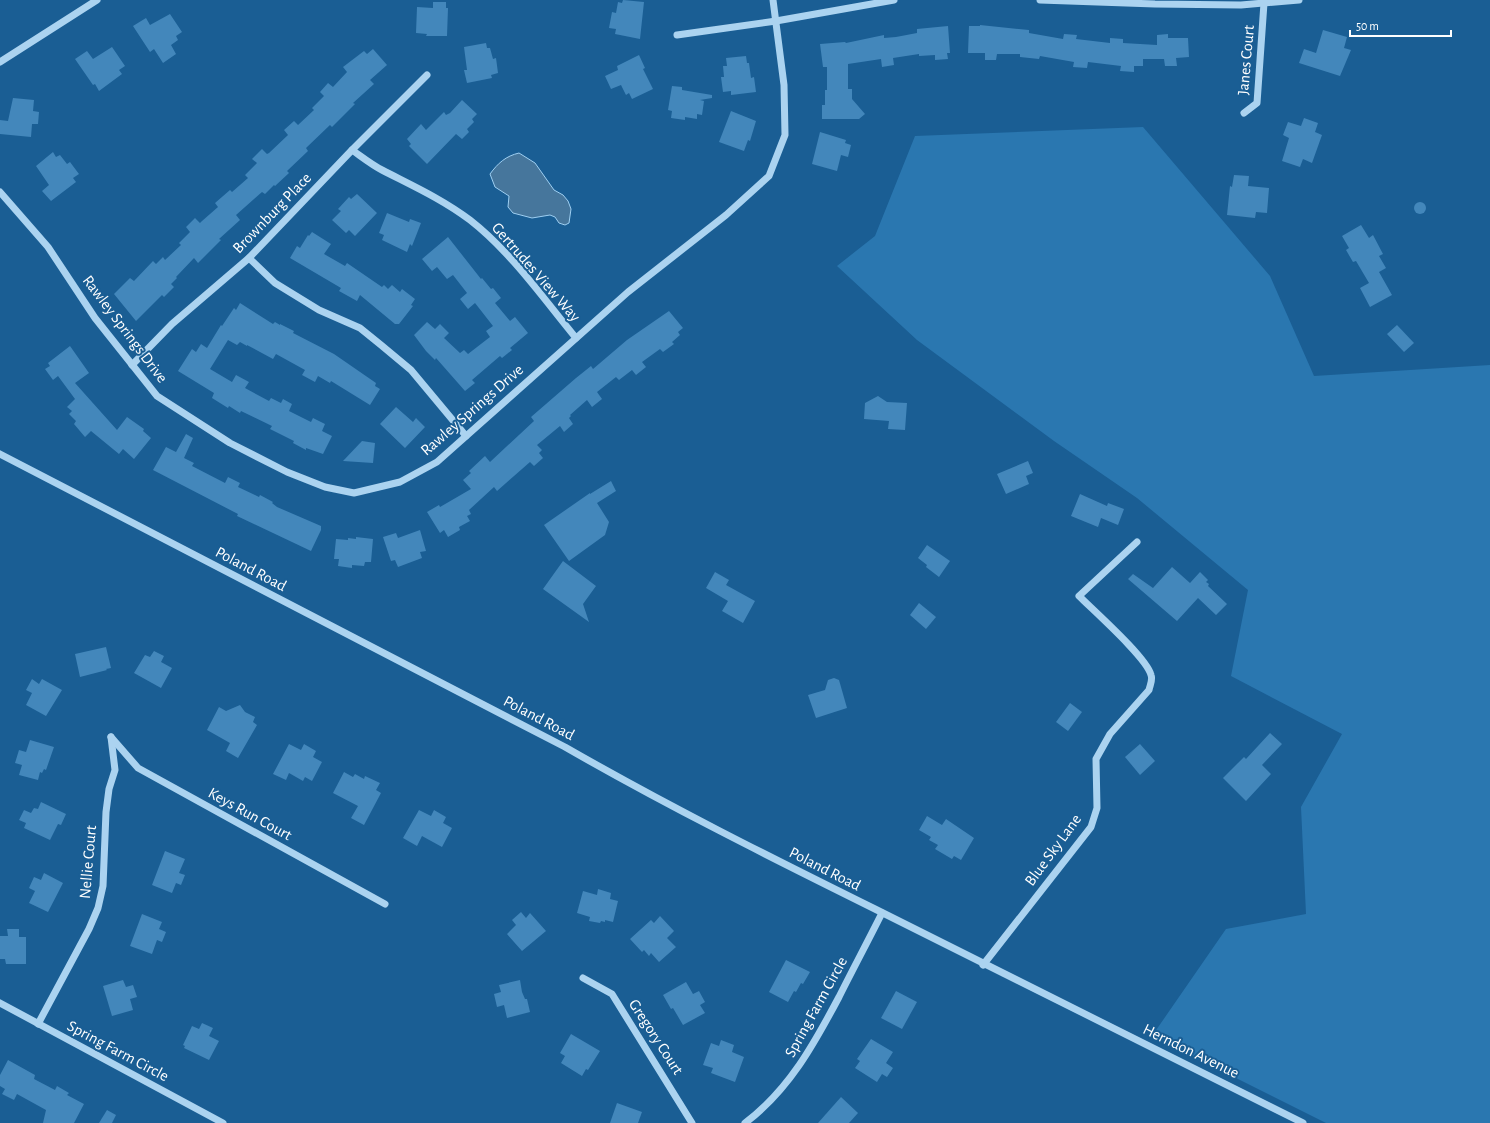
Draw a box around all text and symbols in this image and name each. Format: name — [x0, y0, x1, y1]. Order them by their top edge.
scale bar — [1350, 12, 1451, 38]
text: 50 m — [1356, 20, 1379, 32]
street label: Janes Court — [1235, 24, 1257, 96]
street label: Brownburg Place — [230, 170, 314, 256]
street label: Gertrudes View Way — [488, 219, 583, 325]
street label: Rawley Springs Drive — [79, 272, 170, 386]
street label: Rawley Springs Drive — [418, 361, 527, 459]
street label: Poland Road — [213, 544, 289, 594]
street label: Poland Road — [501, 693, 577, 743]
street label: Keys Run Court — [205, 785, 294, 844]
street label: Blue Sky Lane — [1022, 811, 1085, 889]
street label: Nellie Court — [77, 824, 99, 900]
street label: Poland Road — [787, 844, 863, 894]
street label: Spring Farm Circle — [782, 954, 850, 1060]
street label: Gregory Court — [625, 997, 686, 1078]
street label: Spring Farm Circle — [65, 1018, 171, 1084]
street label: Herndon Avenue — [1140, 1021, 1242, 1081]

